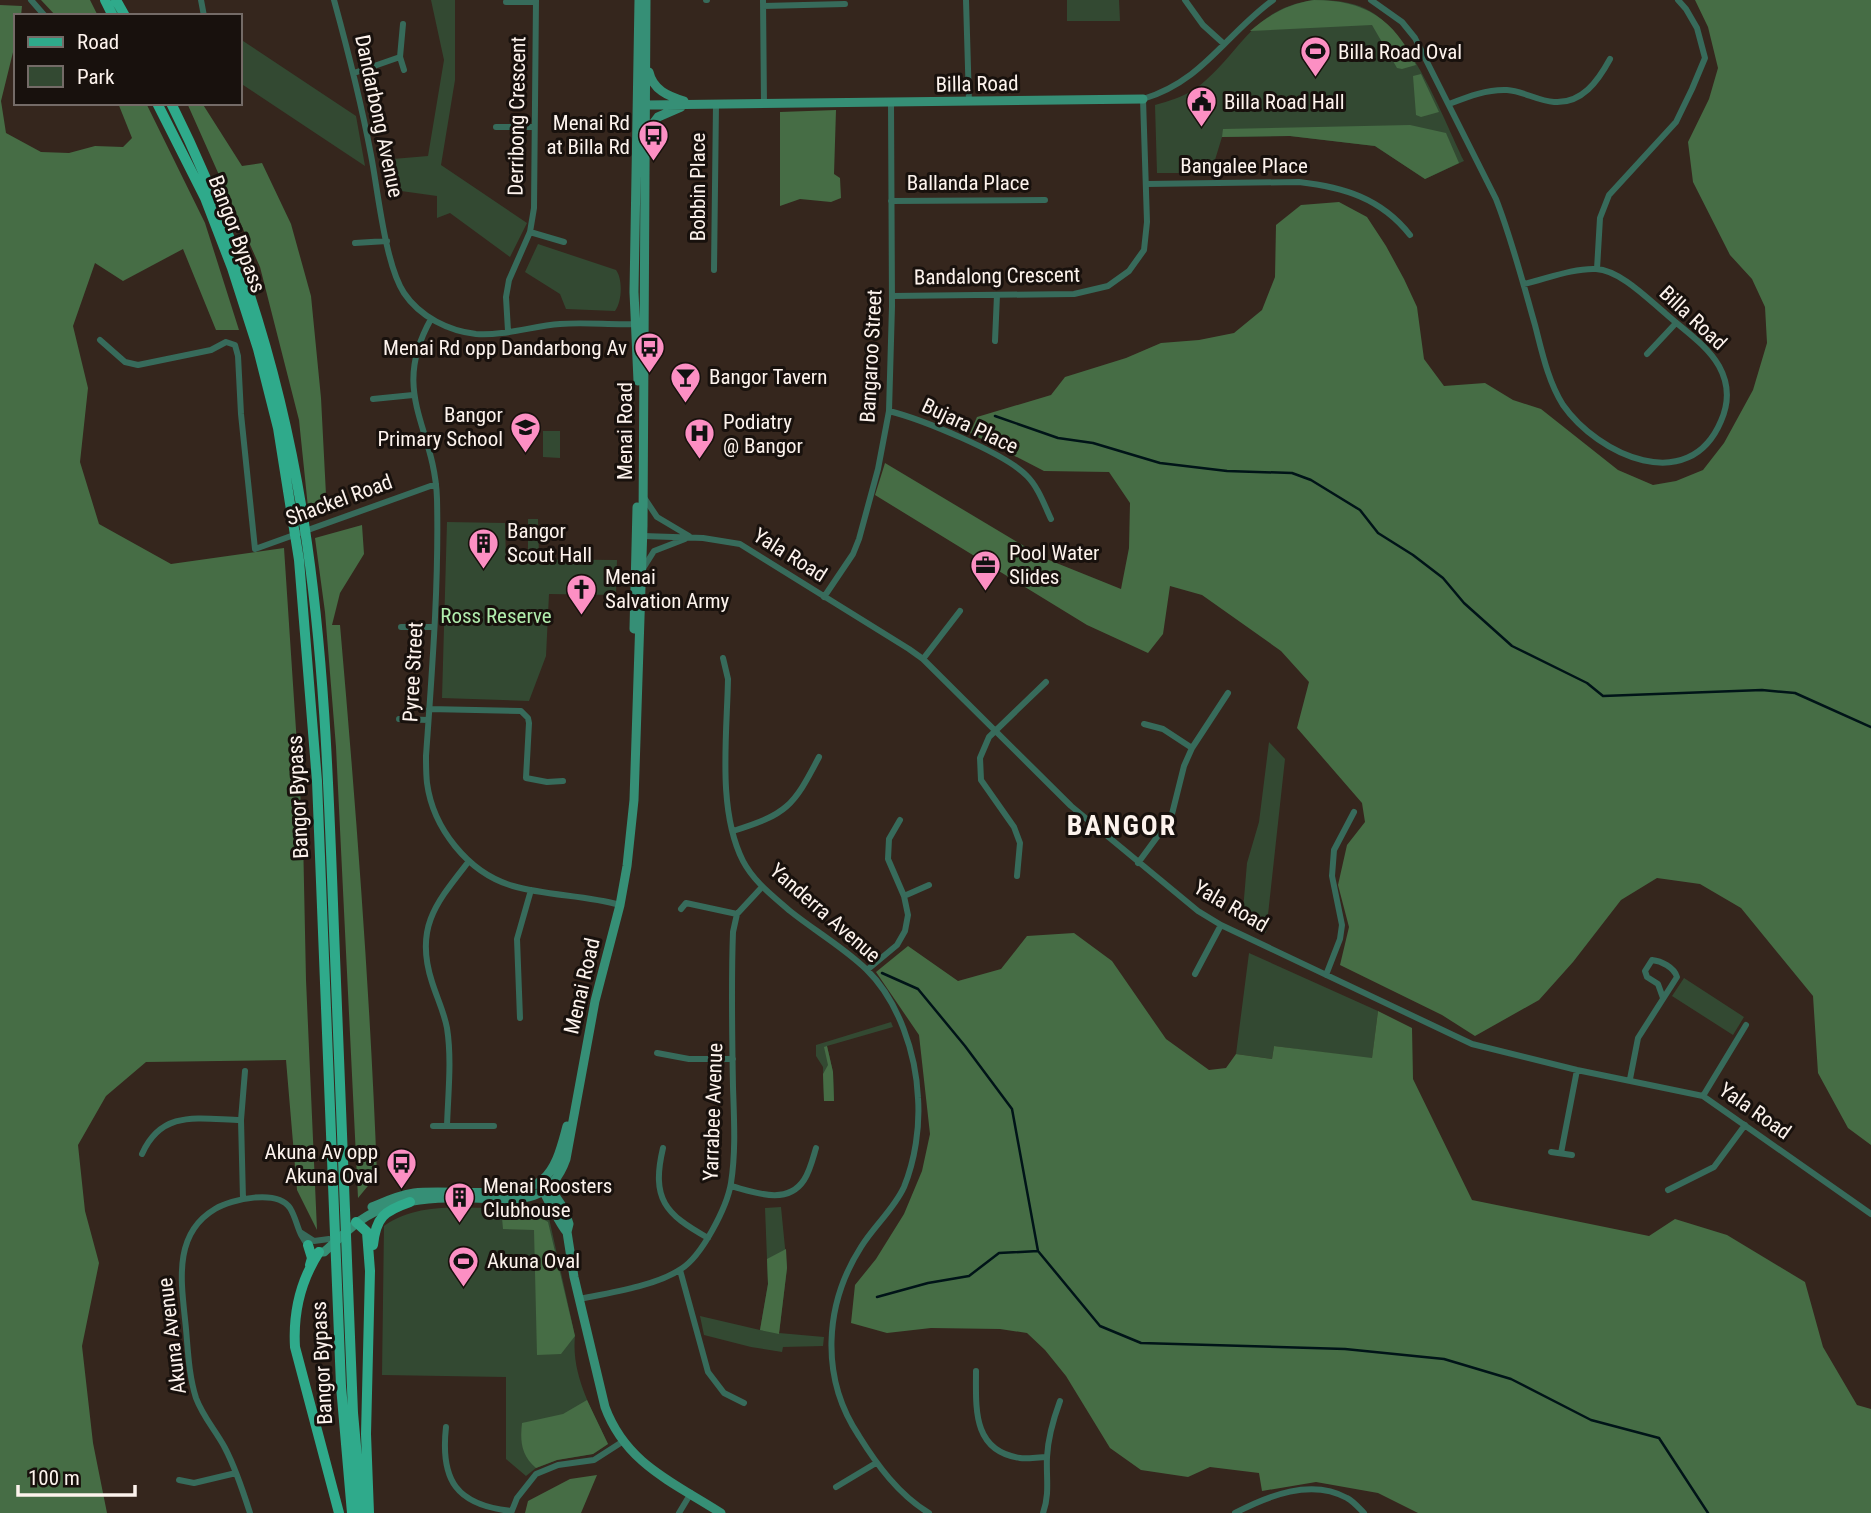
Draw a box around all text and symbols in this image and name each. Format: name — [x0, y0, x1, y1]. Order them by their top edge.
legend — [14, 14, 242, 105]
text: Road — [77, 30, 119, 54]
street label: Dandarbong Avenue — [350, 32, 408, 200]
sports icon: Billa Road Oval — [1298, 35, 1332, 79]
street label: Derribong Crescent — [504, 36, 530, 196]
place label: Billa Road Oval — [1338, 40, 1462, 64]
text: Park — [77, 65, 115, 89]
street label: Billa Road — [935, 71, 1019, 97]
public building icon: Billa Road Hall — [1184, 85, 1218, 129]
place label: Billa Road Hall — [1224, 90, 1345, 114]
place label: Menai Rd at Billa Rd — [547, 111, 630, 159]
bus stop icon: Menai Rd at Billa Rd — [636, 118, 670, 162]
street label: Bobbin Place — [686, 133, 710, 241]
street label: Bangalee Place — [1180, 154, 1308, 178]
street label: Ballanda Place — [907, 171, 1030, 195]
street label: Bangor Bypass — [204, 172, 270, 296]
street label: Bandalong Crescent — [914, 263, 1080, 289]
street label: Billa Road — [1654, 281, 1732, 355]
street label: Bangaroo Street — [856, 289, 886, 423]
bus stop icon: Menai Rd opp Dandarbong Av — [633, 331, 667, 375]
place label: Menai Rd opp Dandarbong Av — [383, 336, 627, 360]
bar icon: Bangor Tavern — [669, 360, 703, 404]
place label: Bangor Tavern — [709, 365, 827, 389]
street label: Menai Road — [613, 382, 637, 480]
street label: Bujara Place — [918, 393, 1022, 459]
place label: Bangor Primary School — [377, 403, 503, 451]
school or university icon: Bangor Primary School — [509, 410, 543, 454]
place label: Podiatry @ Bangor — [723, 410, 803, 458]
hospital icon: Podiatry @ Bangor — [683, 417, 717, 461]
street label: Shackel Road — [282, 470, 396, 530]
place label: Bangor Scout Hall — [507, 519, 592, 567]
street label: Yala Road — [749, 523, 831, 587]
building icon: Bangor Scout Hall — [467, 526, 501, 570]
place label: Pool Water Slides — [1009, 541, 1099, 589]
office icon: Pool Water Slides — [969, 548, 1003, 592]
place label: Menai Salvation Army — [605, 565, 730, 613]
church icon: Menai Salvation Army — [565, 572, 599, 616]
park label: Ross Reserve — [440, 604, 552, 628]
street label: Pyree Street — [398, 621, 428, 723]
street label: Bangor Bypass — [283, 735, 313, 859]
district label: BANGOR — [1067, 809, 1177, 842]
street label: Yanderra Avenue — [765, 859, 885, 968]
street label: Yala Road — [1189, 875, 1273, 937]
street label: Menai Road — [559, 936, 605, 1036]
street label: Yarrabee Avenue — [699, 1042, 727, 1181]
street label: Yala Road — [1714, 1078, 1796, 1144]
place label: Akuna Av opp Akuna Oval — [265, 1140, 378, 1188]
bus stop icon: Akuna Av opp Akuna Oval — [384, 1147, 418, 1191]
place label: Menai Roosters Clubhouse — [483, 1174, 612, 1222]
building icon: Menai Roosters Clubhouse — [443, 1181, 477, 1225]
sports icon: Akuna Oval — [447, 1244, 481, 1288]
place label: Akuna Oval — [487, 1249, 580, 1273]
street label: Akuna Avenue — [153, 1276, 191, 1396]
street label: Bangor Bypass — [307, 1301, 337, 1425]
scale bar — [18, 1454, 135, 1498]
text: 100 m — [28, 1466, 80, 1490]

